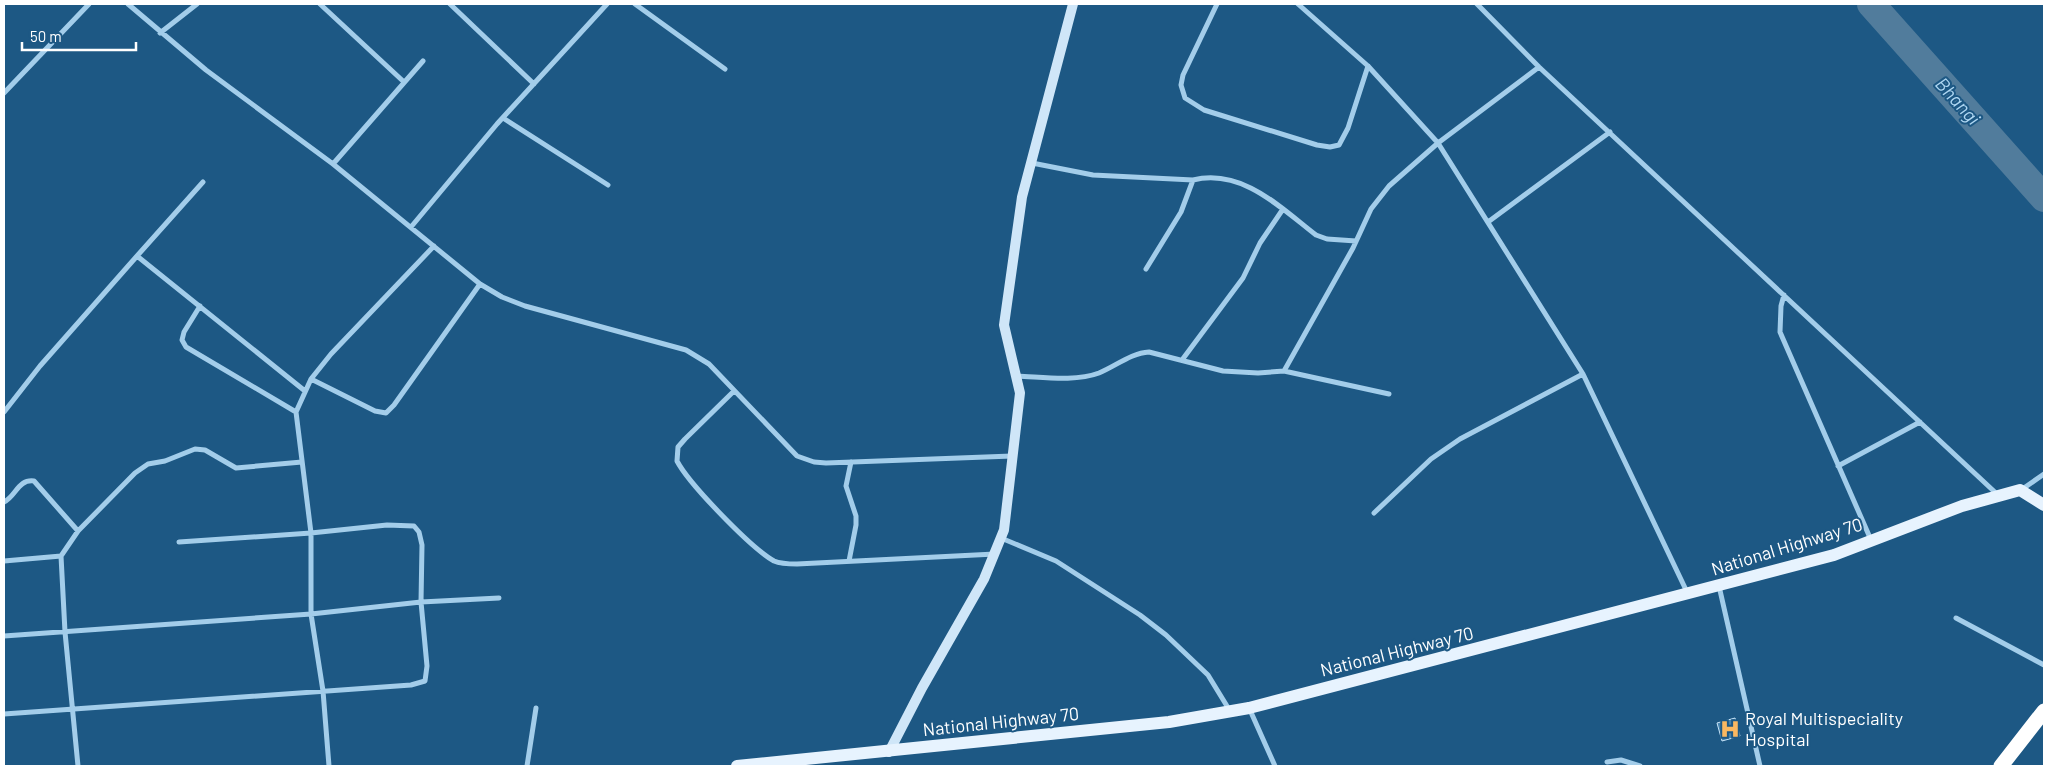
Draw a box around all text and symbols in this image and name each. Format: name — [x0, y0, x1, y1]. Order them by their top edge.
scale bar — [22, 20, 136, 52]
text: 50 m — [30, 27, 62, 45]
water label: Bhangi — [1931, 72, 1986, 129]
street label: National Highway 70 — [1708, 513, 1865, 579]
street label: National Highway 70 — [1318, 621, 1476, 681]
street label: National Highway 70 — [922, 702, 1080, 740]
place label: Royal Multispeciality Hospital — [1745, 707, 1903, 750]
hospital icon: Royal Multispeciality Hospital — [1719, 718, 1741, 740]

